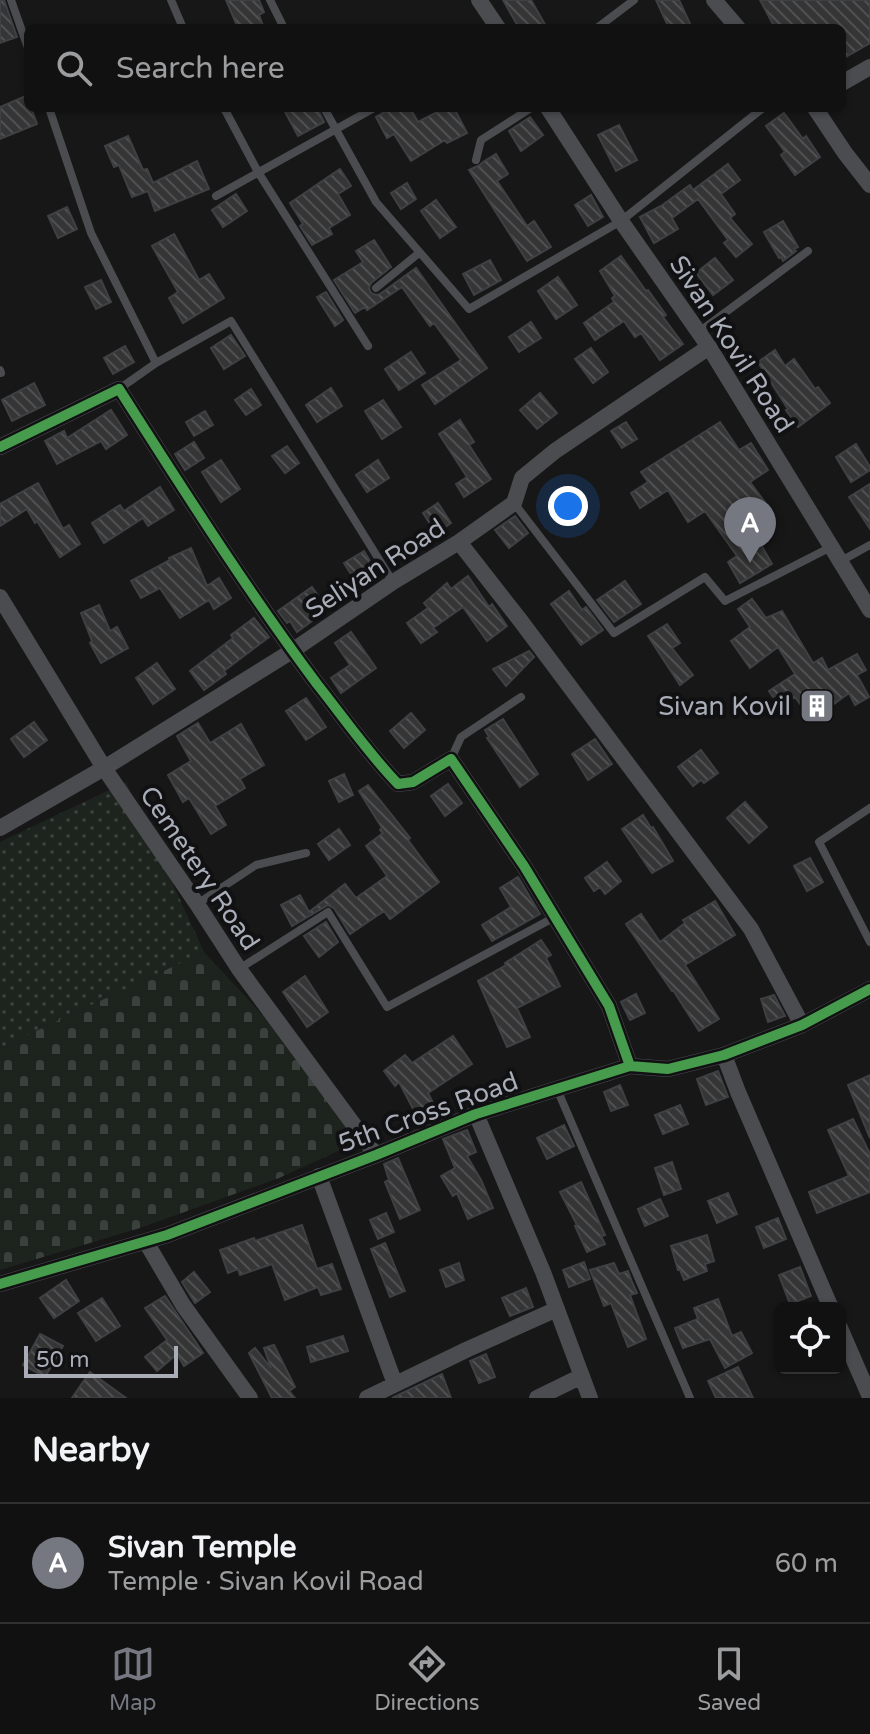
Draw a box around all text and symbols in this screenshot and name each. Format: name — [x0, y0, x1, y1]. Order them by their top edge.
search box — [24, 24, 846, 112]
icon: search — [52, 46, 96, 90]
text: Search here — [116, 50, 285, 87]
street label: Sivan Kovil Road — [663, 250, 800, 439]
your location — [548, 486, 588, 526]
pin: A — [724, 497, 776, 563]
street label: Seliyan Road — [300, 512, 451, 625]
building icon: Sivan Kovil — [798, 687, 836, 725]
place label: Sivan Kovil — [658, 691, 791, 722]
street label: Cemetery Road — [133, 780, 266, 956]
street label: 5th Cross Road — [334, 1066, 522, 1159]
map controls — [774, 1302, 846, 1374]
button: locate — [774, 1302, 846, 1374]
scale bar — [24, 1342, 178, 1378]
text: 50 m — [36, 1347, 90, 1373]
text: Nearby — [32, 1430, 150, 1471]
text: Sivan Temple — [108, 1529, 297, 1566]
text: A — [48, 1548, 68, 1579]
text: 60 m — [775, 1548, 838, 1579]
text: Temple · Sivan Kovil Road — [108, 1566, 424, 1597]
tab: Map — [109, 1642, 156, 1716]
tab: Directions — [374, 1642, 480, 1716]
tab: Saved — [697, 1642, 761, 1716]

